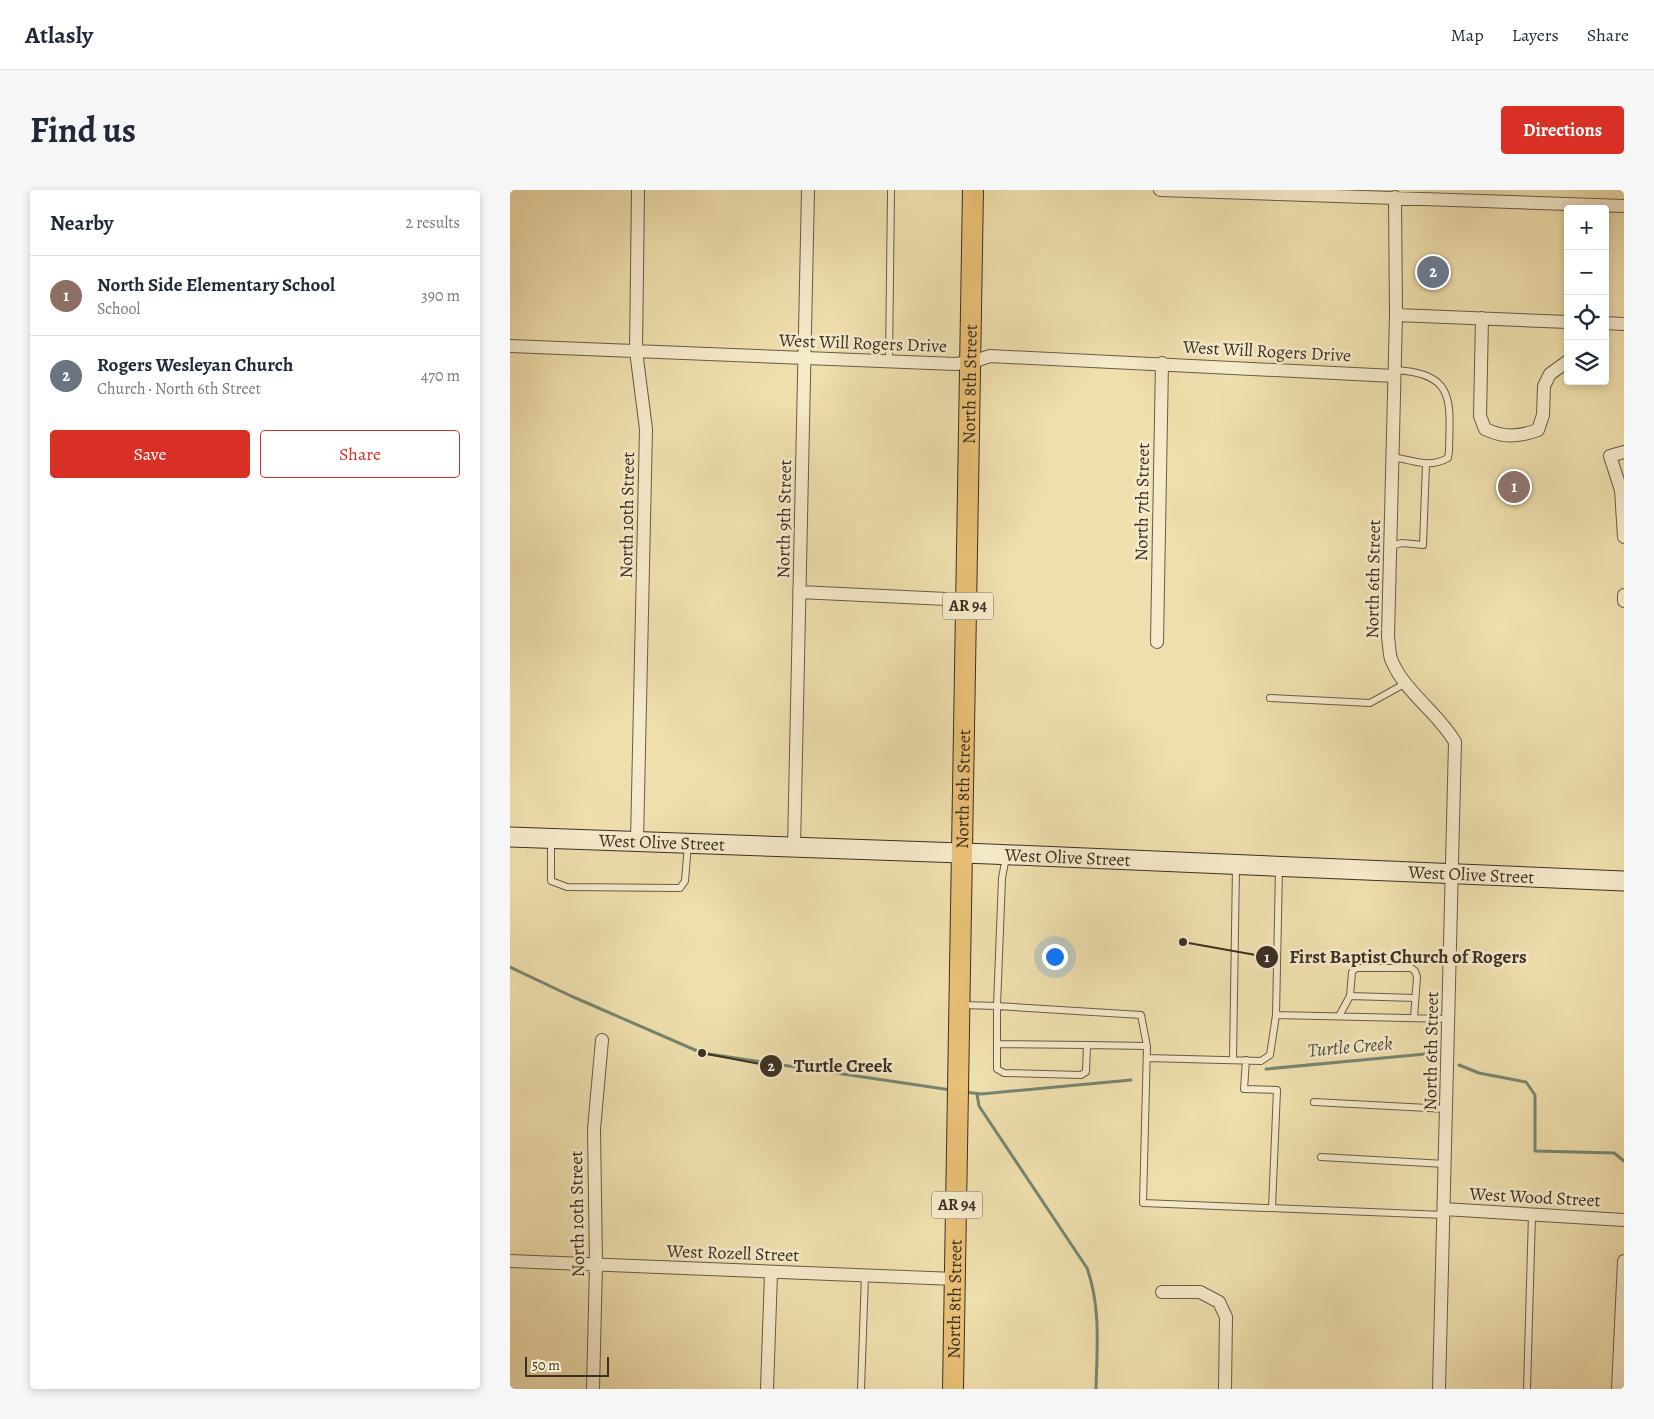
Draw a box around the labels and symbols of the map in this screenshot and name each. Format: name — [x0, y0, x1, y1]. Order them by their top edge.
pin: 2 — [1417, 253, 1449, 291]
street label: North 8th Street — [957, 324, 983, 444]
street label: West Will Rogers Drive — [777, 328, 948, 358]
street label: West Will Rogers Drive — [1181, 335, 1352, 367]
street label: North 7th Street — [1129, 442, 1155, 561]
street label: North 10th Street — [614, 451, 640, 579]
street label: North 9th Street — [771, 459, 797, 579]
pin: 1 — [1498, 468, 1530, 506]
street label: North 6th Street — [1360, 519, 1386, 639]
road number: AR 94 — [943, 592, 993, 620]
street label: North 8th Street — [950, 729, 976, 849]
street label: West Olive Street — [598, 828, 725, 857]
street label: West Olive Street — [1003, 843, 1131, 872]
street label: West Olive Street — [1407, 860, 1535, 889]
callout: First Baptist Church of Rogers — [1254, 940, 1537, 974]
your location — [1042, 944, 1068, 970]
text: First Baptist Church of Rogers — [1289, 944, 1527, 970]
text: 1 — [1264, 947, 1270, 967]
street label: North 6th Street — [1418, 991, 1444, 1111]
water label: Turtle Creek — [1307, 1030, 1393, 1064]
callout: Turtle Creek — [759, 1049, 902, 1083]
text: Turtle Creek — [794, 1053, 892, 1079]
text: 2 — [767, 1056, 775, 1076]
street label: North 10th Street — [564, 1150, 590, 1278]
street label: West Wood Street — [1468, 1182, 1601, 1212]
road number: AR 94 — [932, 1192, 982, 1218]
street label: West Rozell Street — [665, 1239, 800, 1267]
street label: North 8th Street — [942, 1239, 967, 1359]
scale bar — [525, 1354, 609, 1377]

